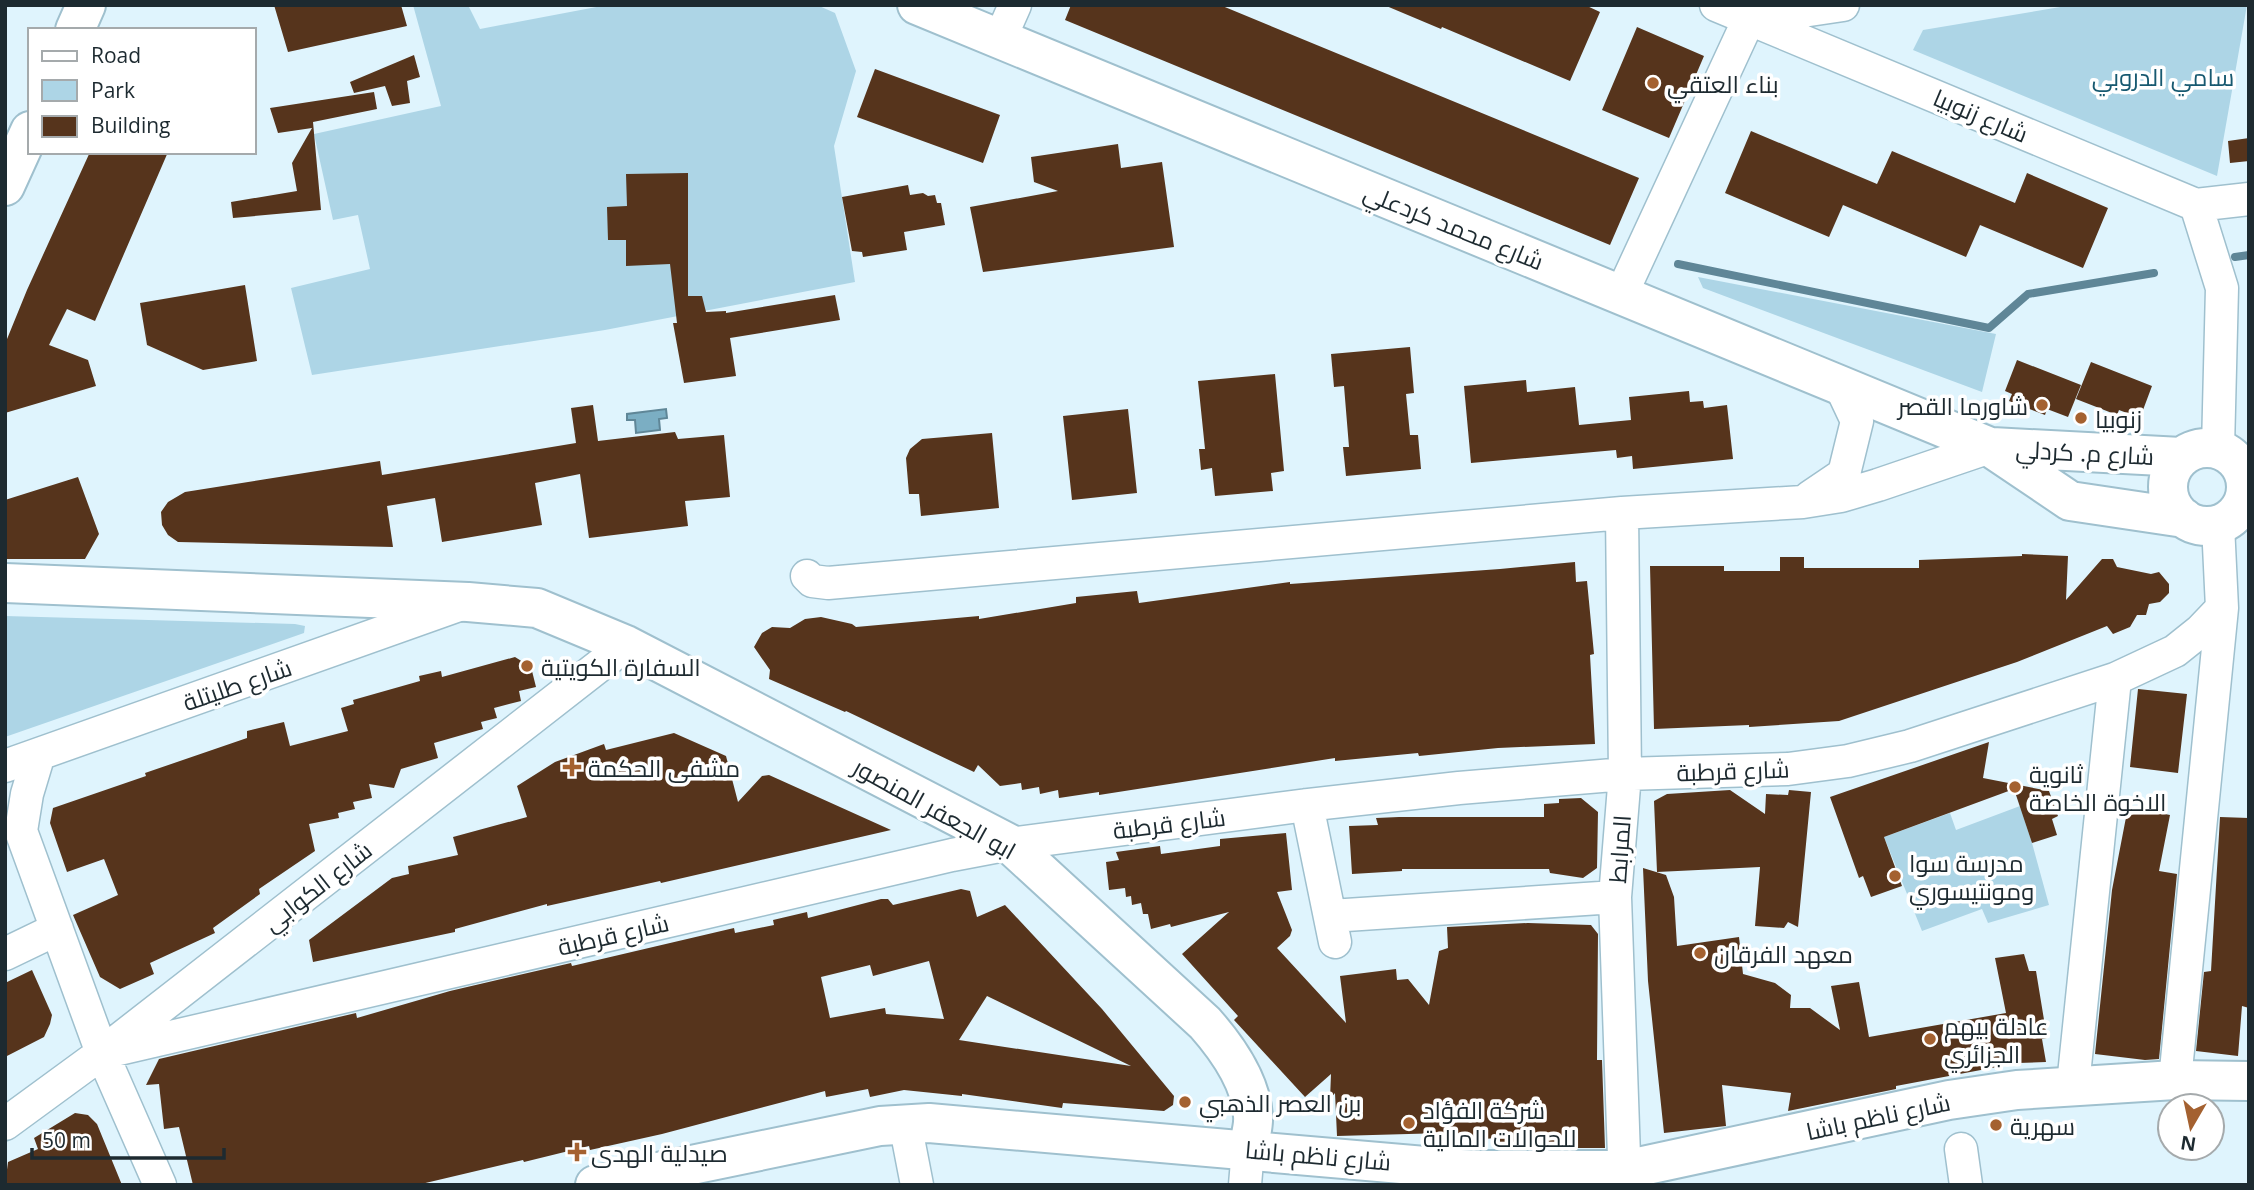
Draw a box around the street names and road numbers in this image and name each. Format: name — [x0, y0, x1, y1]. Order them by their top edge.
street label: شارع زنوبيا — [1928, 80, 2033, 151]
street label: شارع محمد كردعلي — [1358, 175, 1549, 281]
street label: شارع م. كردلي — [2015, 432, 2155, 476]
street label: شارع طليتلة — [178, 650, 296, 719]
street label: ابو الجعفر المنصور — [846, 749, 1022, 866]
street label: شارع قرطبة — [1676, 752, 1790, 789]
street label: شارع قرطبة — [1111, 800, 1227, 847]
street label: المرابط — [1600, 814, 1638, 884]
street label: شارع الكوابي — [256, 833, 381, 942]
street label: شارع قرطبة — [554, 905, 672, 964]
street label: شارع ناظم باشا — [1803, 1085, 1953, 1148]
street label: شارع ناظم باشا — [1243, 1132, 1392, 1179]

